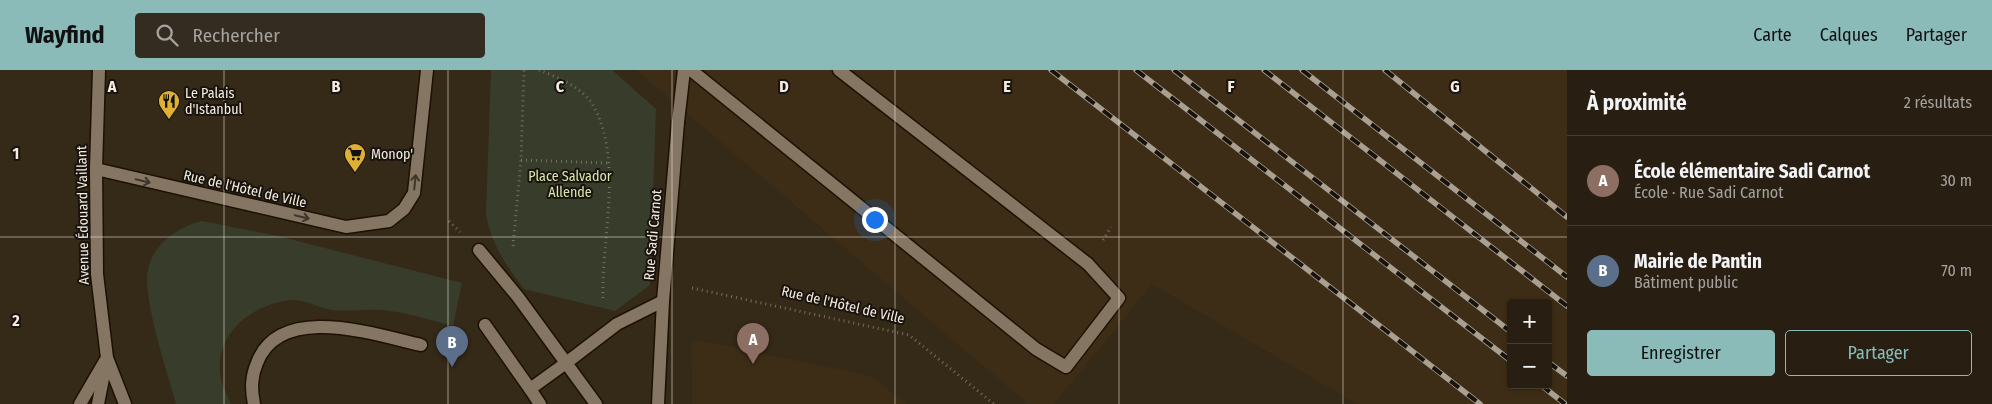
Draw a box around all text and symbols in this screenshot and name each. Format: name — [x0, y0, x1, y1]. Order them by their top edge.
search box — [135, 13, 485, 58]
text: Wayfind — [25, 21, 105, 49]
icon: search — [153, 21, 181, 49]
text: Rechercher — [193, 24, 280, 47]
text: Carte — [1753, 24, 1792, 46]
text: Calques — [1820, 24, 1878, 46]
text: Partager — [1906, 24, 1967, 46]
text: A — [107, 77, 117, 96]
text: B — [332, 77, 341, 96]
text: C — [556, 77, 565, 96]
text: D — [779, 77, 789, 96]
text: E — [1003, 77, 1011, 96]
text: F — [1227, 77, 1235, 96]
text: G — [1450, 77, 1460, 96]
place label: Le Palais d'Istanbul — [185, 85, 242, 118]
restaurant icon: Le Palais d'Istanbul — [157, 89, 181, 120]
text: À proximité — [1587, 90, 1687, 116]
text: 2 résultats — [1904, 93, 1972, 112]
supermarket icon: Monop' — [343, 142, 367, 173]
text: 1 — [13, 144, 19, 163]
street label: Avenue Édouard Vaillant — [72, 145, 93, 285]
place label: Monop' — [371, 146, 413, 163]
text: École élémentaire Sadi Carnot — [1634, 160, 1870, 183]
street label: Rue de l'Hôtel de Ville — [182, 167, 308, 211]
park label: Place Salvador Allende — [528, 168, 612, 201]
text: A — [1599, 171, 1607, 190]
text: 30 m — [1940, 171, 1972, 190]
one-way arrow — [410, 175, 420, 191]
one-way arrow — [135, 177, 151, 186]
text: École · Rue Sadi Carnot — [1634, 183, 1783, 202]
street label: Rue Sadi Carnot — [641, 188, 665, 281]
your location — [862, 207, 888, 233]
one-way arrow — [293, 213, 309, 222]
text: Mairie de Pantin — [1634, 250, 1762, 273]
text: B — [1599, 261, 1607, 280]
text: 70 m — [1941, 261, 1972, 280]
text: Bâtiment public — [1634, 273, 1738, 292]
street label: Rue de l'Hôtel de Ville — [780, 283, 906, 327]
map controls — [1507, 299, 1552, 389]
button: + — [1507, 299, 1552, 344]
text: 2 — [11, 311, 20, 330]
pin: A — [737, 323, 769, 364]
pin: B — [436, 326, 468, 367]
button: Enregistrer — [1587, 330, 1775, 376]
button: Partager — [1785, 330, 1972, 376]
button: − — [1507, 344, 1552, 389]

